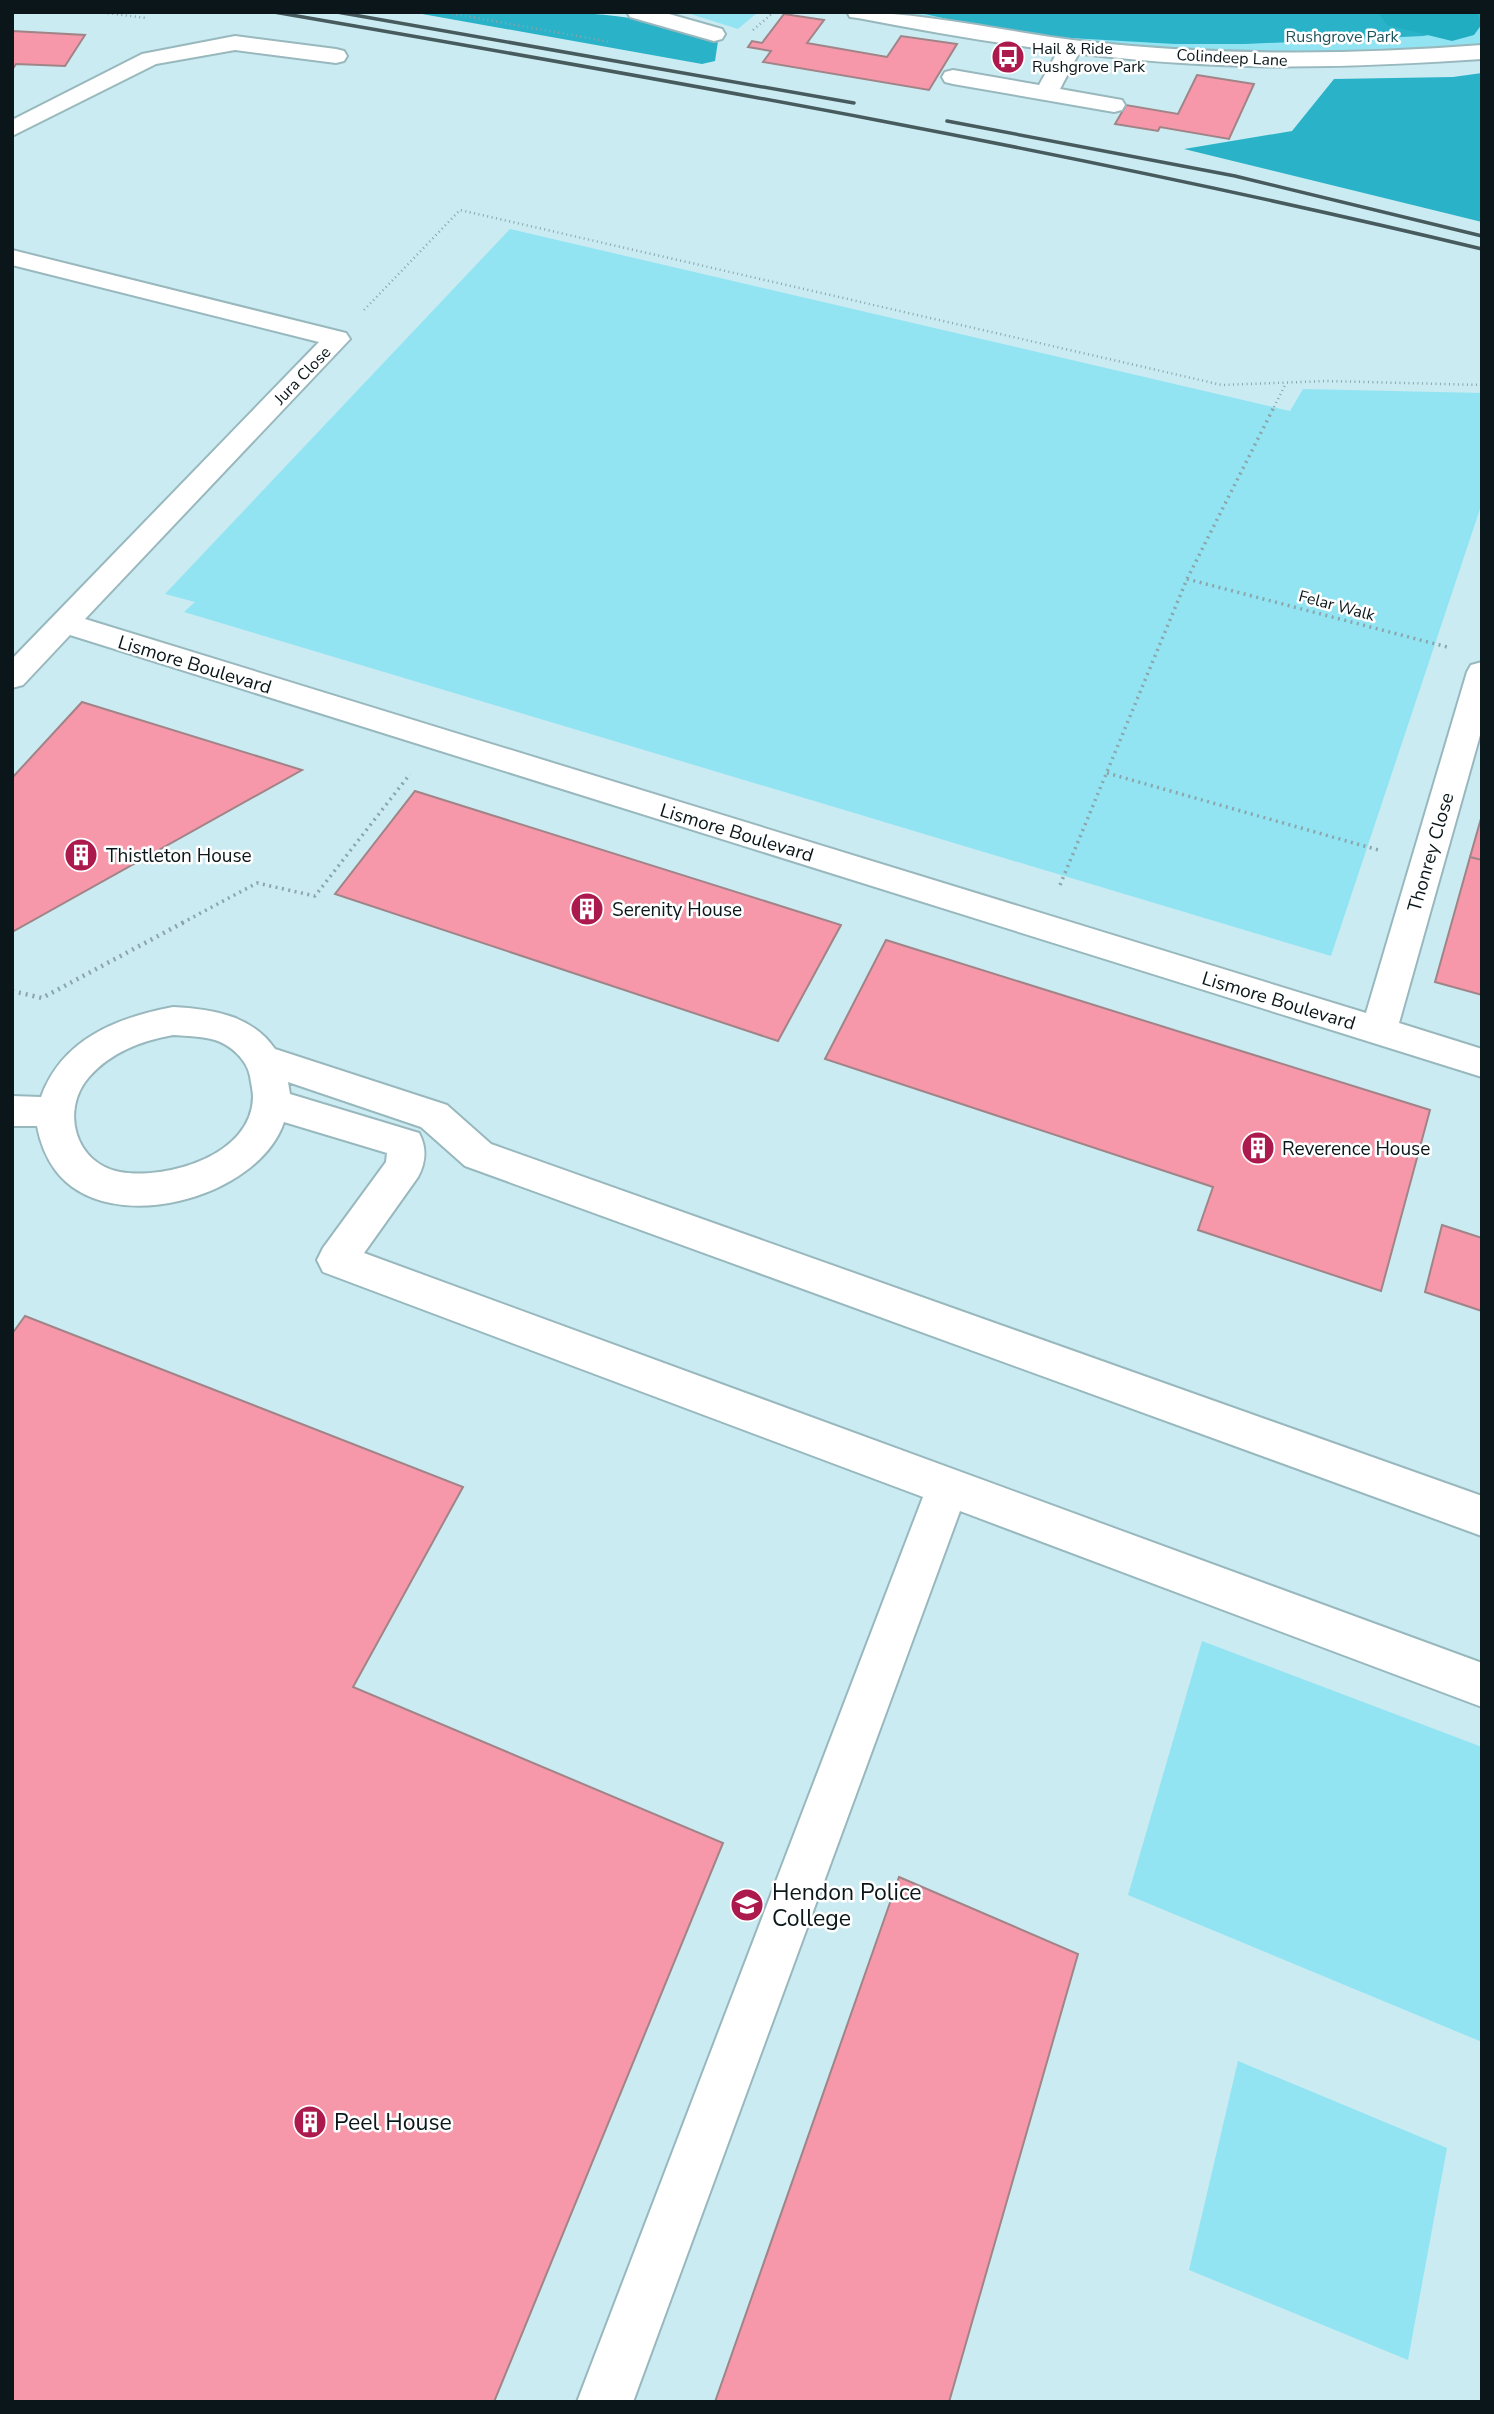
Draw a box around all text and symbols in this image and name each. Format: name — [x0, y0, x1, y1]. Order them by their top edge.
park label: Rushgrove Park — [1286, 26, 1399, 48]
bus stop icon: Hail & Ride Rushgrove Park — [989, 38, 1027, 76]
place label: Hail & Ride Rushgrove Park — [1032, 38, 1146, 78]
street label: Colindeep Lane — [1176, 44, 1288, 72]
street label: Jura Close — [269, 342, 336, 410]
street label: Felar Walk — [1296, 585, 1378, 627]
street label: Lismore Boulevard — [115, 629, 275, 701]
street label: Thonrey Close — [1402, 790, 1460, 915]
street label: Lismore Boulevard — [657, 797, 817, 869]
building icon: Thistleton House — [62, 836, 100, 874]
place label: Thistleton House — [106, 843, 252, 869]
building icon: Serenity House — [568, 890, 606, 928]
place label: Serenity House — [612, 897, 742, 923]
street label: Lismore Boulevard — [1199, 965, 1359, 1037]
building icon: Reverence House — [1239, 1129, 1277, 1167]
place label: Reverence House — [1282, 1136, 1430, 1162]
place label: Hendon Police College — [772, 1877, 922, 1934]
school or university icon: Hendon Police College — [728, 1886, 766, 1924]
building icon: Peel House — [291, 2103, 329, 2141]
place label: Peel House — [334, 2107, 452, 2138]

